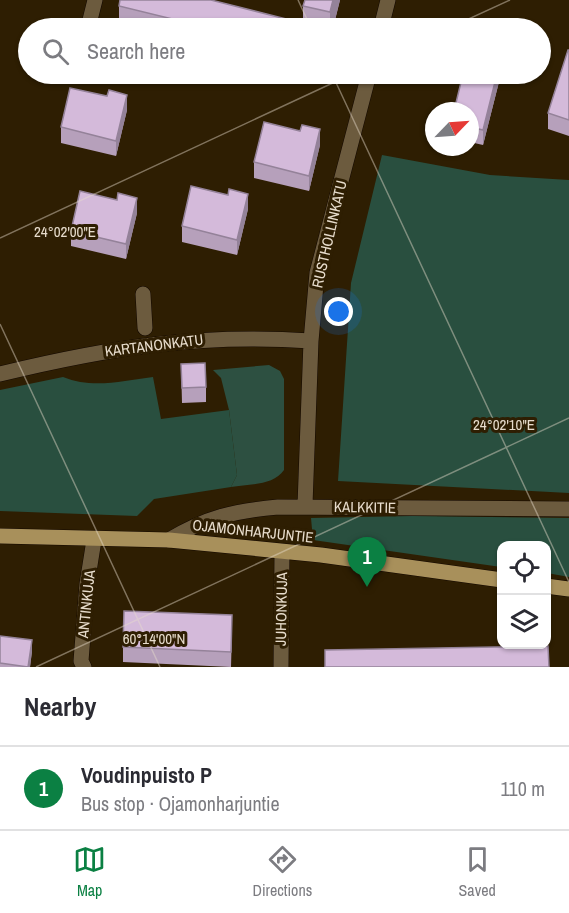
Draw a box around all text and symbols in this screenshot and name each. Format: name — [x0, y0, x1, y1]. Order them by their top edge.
search box — [18, 18, 551, 84]
icon: search — [39, 35, 72, 68]
text: Search here — [87, 36, 185, 66]
north arrow — [425, 102, 479, 156]
street label: RUSTHOLLINKATU — [306, 178, 352, 290]
text: 24°02'00"E — [34, 221, 96, 242]
your location — [324, 297, 353, 326]
street label: KARTANONKATU — [104, 329, 204, 361]
text: 24°02'10"E — [473, 414, 535, 435]
street label: KALKKITIE — [334, 496, 396, 518]
street label: OJAMONHARJUNTIE — [191, 514, 315, 548]
pin: 1 — [348, 538, 386, 587]
map controls — [497, 541, 551, 649]
button: locate — [497, 541, 551, 595]
street label: ANTINKUJA — [72, 568, 100, 640]
street label: JUHONKUJA — [270, 571, 292, 646]
button: layers — [497, 595, 551, 649]
text: 60°14'00"N — [123, 628, 185, 649]
text: Nearby — [24, 689, 96, 724]
text: Voudinpuisto P — [81, 760, 212, 790]
text: 1 — [39, 775, 48, 802]
text: 110 m — [501, 775, 545, 802]
text: Bus stop · Ojamonharjuntie — [81, 790, 280, 817]
tab: Map — [73, 843, 106, 901]
tab: Directions — [252, 843, 312, 901]
tab: Saved — [459, 843, 496, 901]

